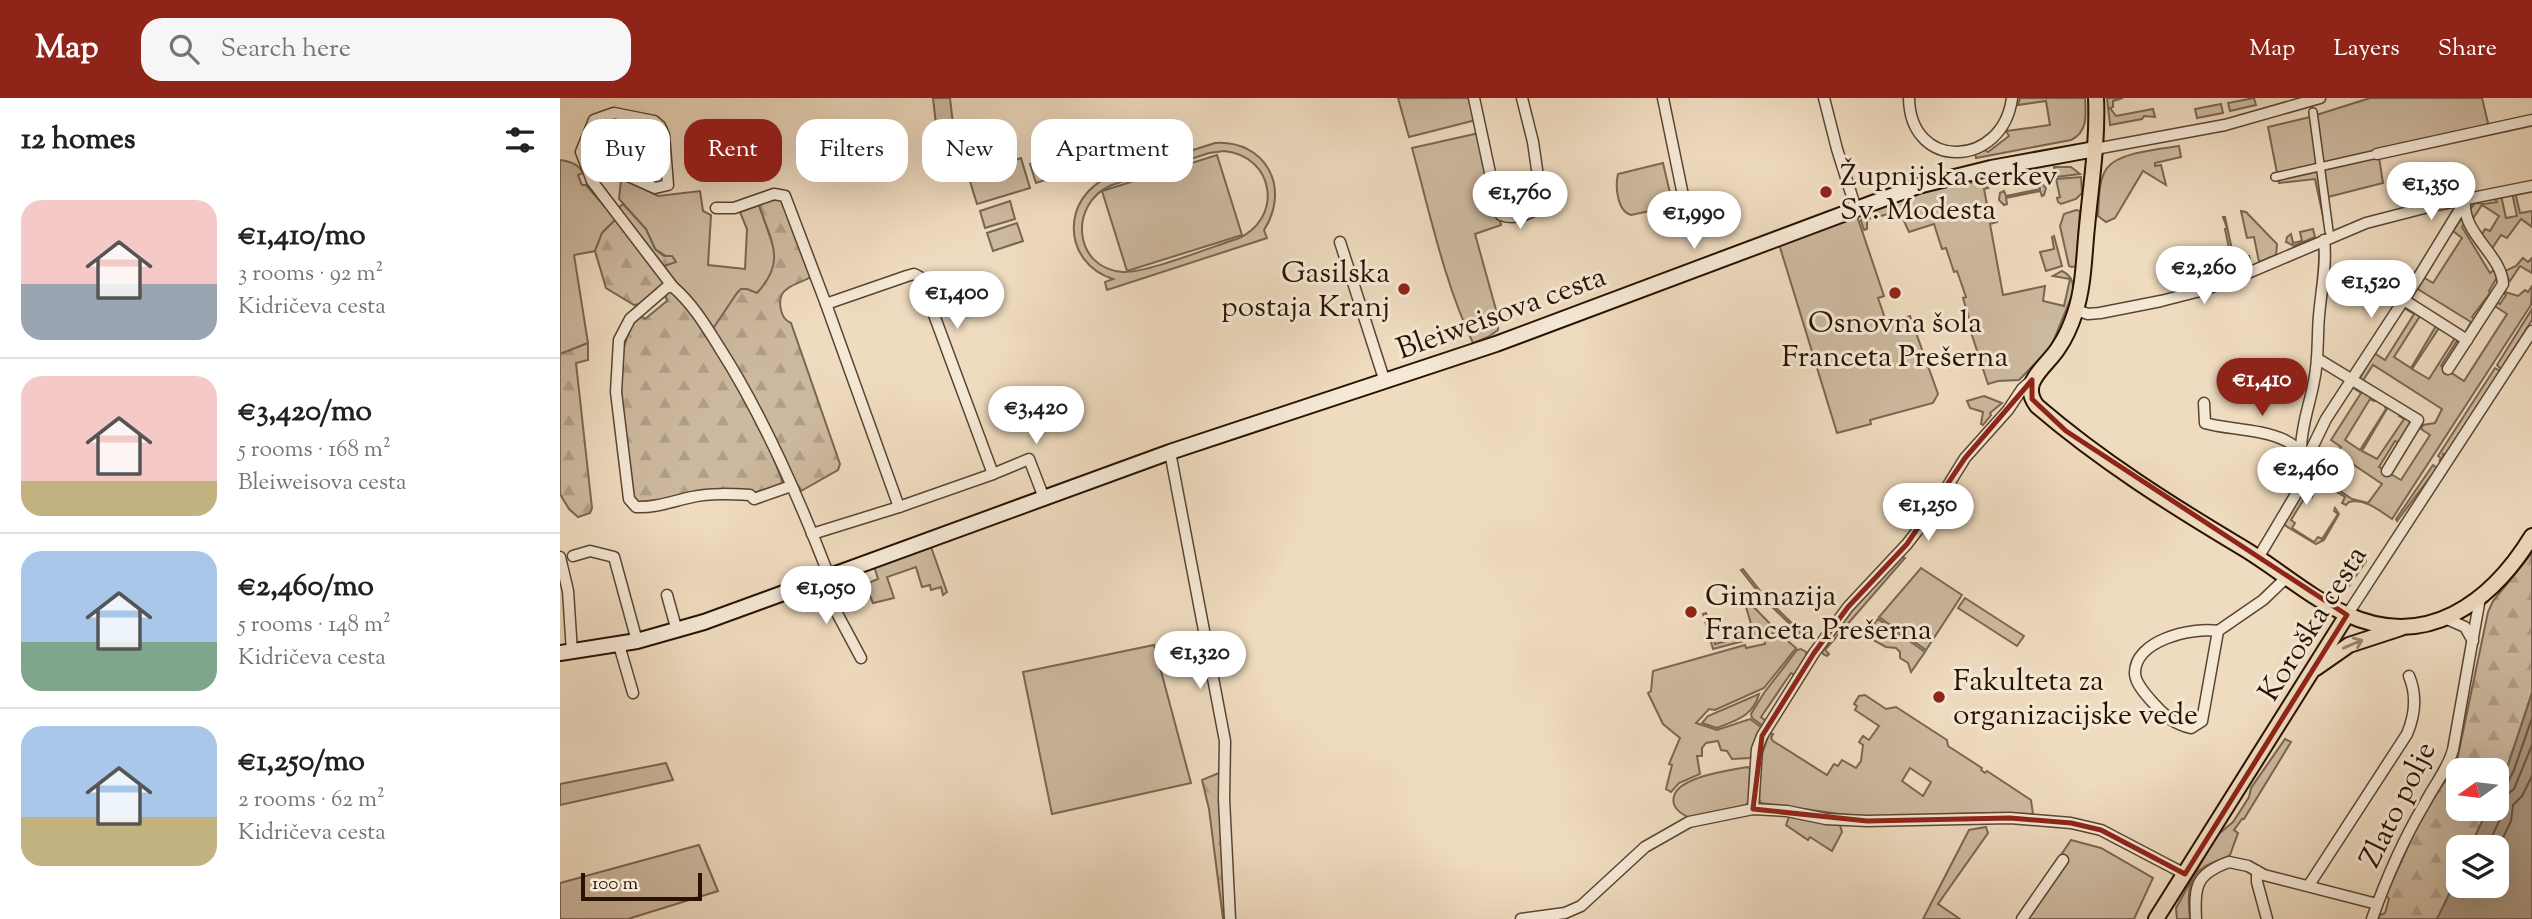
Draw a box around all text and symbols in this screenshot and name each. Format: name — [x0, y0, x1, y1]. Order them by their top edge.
search box — [141, 18, 631, 81]
text: Map — [35, 25, 99, 73]
icon: search — [165, 30, 203, 68]
text: Search here — [221, 31, 351, 68]
text: Map — [2249, 32, 2295, 66]
text: Layers — [2333, 32, 2400, 66]
text: Share — [2438, 32, 2497, 66]
text: 12 homes — [21, 119, 136, 162]
chip: Buy — [581, 119, 670, 182]
chip: Rent — [684, 119, 782, 182]
chip: Filters — [796, 119, 908, 182]
chip: New — [922, 119, 1017, 182]
chip: Apartment — [1031, 119, 1193, 182]
icon: filters — [501, 121, 539, 159]
place label: Župnijska cerkev Sv. Modesta — [1840, 156, 2058, 233]
pin: €1,350 — [2374, 162, 2488, 222]
text: €1,350 — [2402, 168, 2460, 201]
pin: €1,760 — [1463, 172, 1577, 231]
text: €1,760 — [1489, 177, 1551, 210]
marker: Župnijska cerkev Sv. Modesta — [1818, 184, 1834, 200]
pin: €1,990 — [1637, 192, 1751, 251]
text: €1,990 — [1663, 197, 1725, 230]
text: €1,410/mo — [238, 215, 366, 258]
icon: home — [77, 228, 161, 312]
pin: €2,260 — [2147, 246, 2261, 306]
text: €2,260 — [2172, 252, 2236, 285]
place label: Gasilska postaja Kranj — [1221, 253, 1390, 330]
street label: Bleiweisova cesta — [1391, 256, 1613, 372]
text: 3 rooms · 92 m² — [238, 258, 383, 291]
pin: €1,520 — [2314, 260, 2428, 320]
text: €1,520 — [2342, 266, 2400, 299]
pin: €1,400 — [900, 272, 1014, 331]
text: €1,400 — [925, 277, 989, 310]
marker: Gasilska postaja Kranj — [1396, 281, 1412, 297]
marker: Osnovna šola Franceta Prešerna — [1887, 285, 1903, 301]
text: Kidričeva cesta — [238, 291, 386, 324]
place label: Osnovna šola Franceta Prešerna — [1782, 303, 2009, 380]
pin: €1,410 — [2205, 358, 2319, 418]
text: €1,410 — [2232, 364, 2292, 397]
pin: €3,420 — [979, 386, 1093, 446]
text: €3,420/mo — [238, 391, 372, 434]
text: €3,420 — [1004, 392, 1068, 425]
icon: home — [77, 404, 161, 488]
text: 5 rooms · 168 m² — [238, 434, 391, 467]
pin: €2,460 — [2249, 448, 2363, 507]
text: €2,460 — [2273, 453, 2339, 486]
text: Bleiweisova cesta — [238, 467, 407, 500]
pin: €1,250 — [1871, 484, 1985, 543]
text: €1,250 — [1899, 489, 1957, 522]
street label: Koroška cesta — [2249, 538, 2379, 710]
text: €2,460/mo — [238, 566, 374, 609]
pin: €1,050 — [769, 566, 883, 626]
text: €1,050 — [796, 572, 856, 605]
place label: Gimnazija Franceta Prešerna — [1705, 576, 1932, 653]
icon: home — [77, 579, 161, 663]
marker: Gimnazija Franceta Prešerna — [1683, 604, 1699, 620]
text: 5 rooms · 148 m² — [238, 609, 391, 642]
pin: €1,320 — [1143, 632, 1257, 691]
text: €1,320 — [1170, 637, 1230, 670]
one-way arrow — [2342, 637, 2364, 650]
text: Kidričeva cesta — [238, 642, 386, 675]
place label: Fakulteta za organizacijske vede — [1953, 661, 2198, 738]
marker: Fakulteta za organizacijske vede — [1931, 689, 1947, 705]
street label: Zlato polje — [2350, 735, 2448, 875]
text: €1,250/mo — [238, 741, 365, 784]
icon: home — [77, 754, 161, 838]
north arrow — [2446, 758, 2510, 821]
map controls — [2446, 758, 2509, 898]
text: 2 rooms · 62 m² — [238, 784, 385, 817]
text: Kidričeva cesta — [238, 817, 386, 850]
button: layers — [2446, 835, 2509, 898]
scale bar — [581, 870, 702, 902]
text: 100 m — [592, 871, 638, 898]

